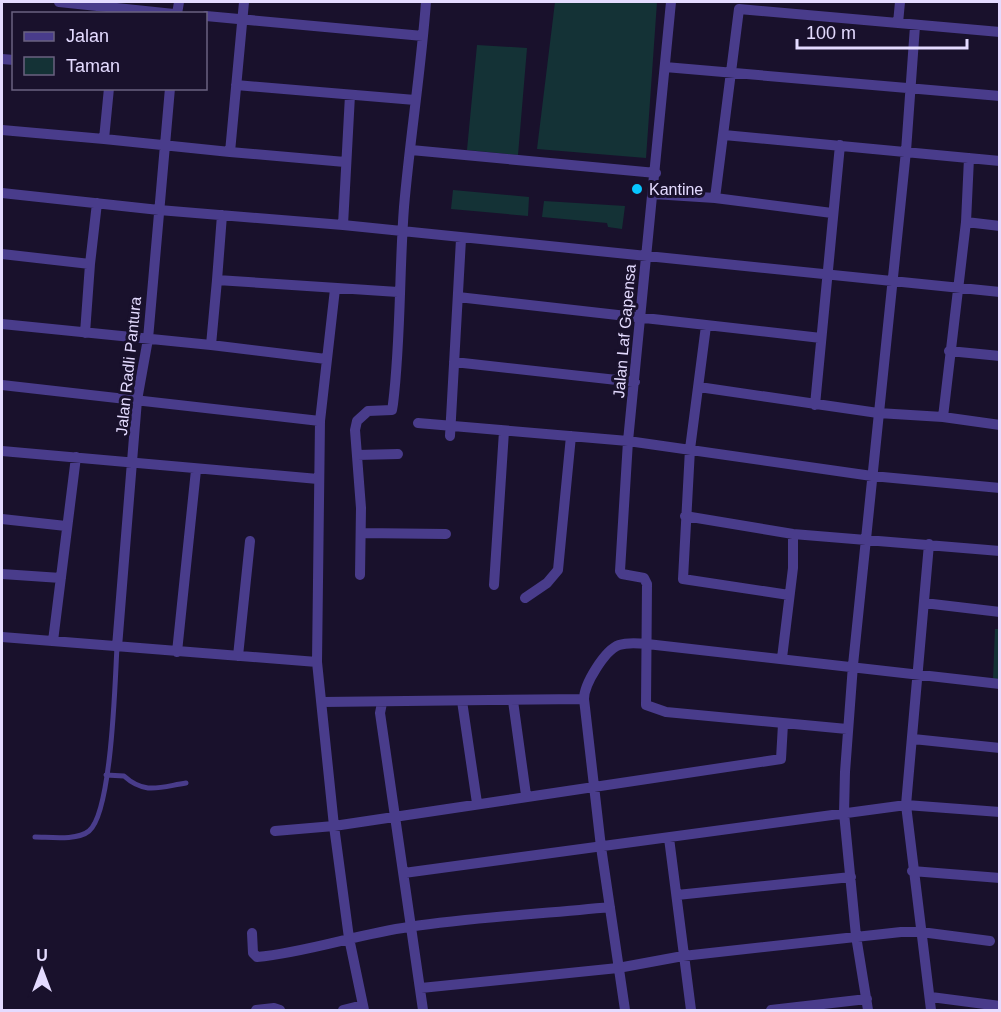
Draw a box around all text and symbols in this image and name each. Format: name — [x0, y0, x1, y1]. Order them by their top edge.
legend — [12, 12, 207, 90]
scale bar — [797, 12, 966, 50]
text: 100 m — [806, 23, 856, 43]
text: Jalan — [66, 26, 109, 46]
text: Taman — [66, 56, 120, 76]
place label: Kantine — [649, 181, 703, 198]
marker: Kantine — [630, 182, 644, 196]
street label: Jalan Laf Gapensa — [610, 263, 639, 399]
street label: Jalan Radli Pantura — [113, 296, 144, 436]
north arrow — [12, 940, 72, 1000]
text: U — [36, 947, 48, 964]

